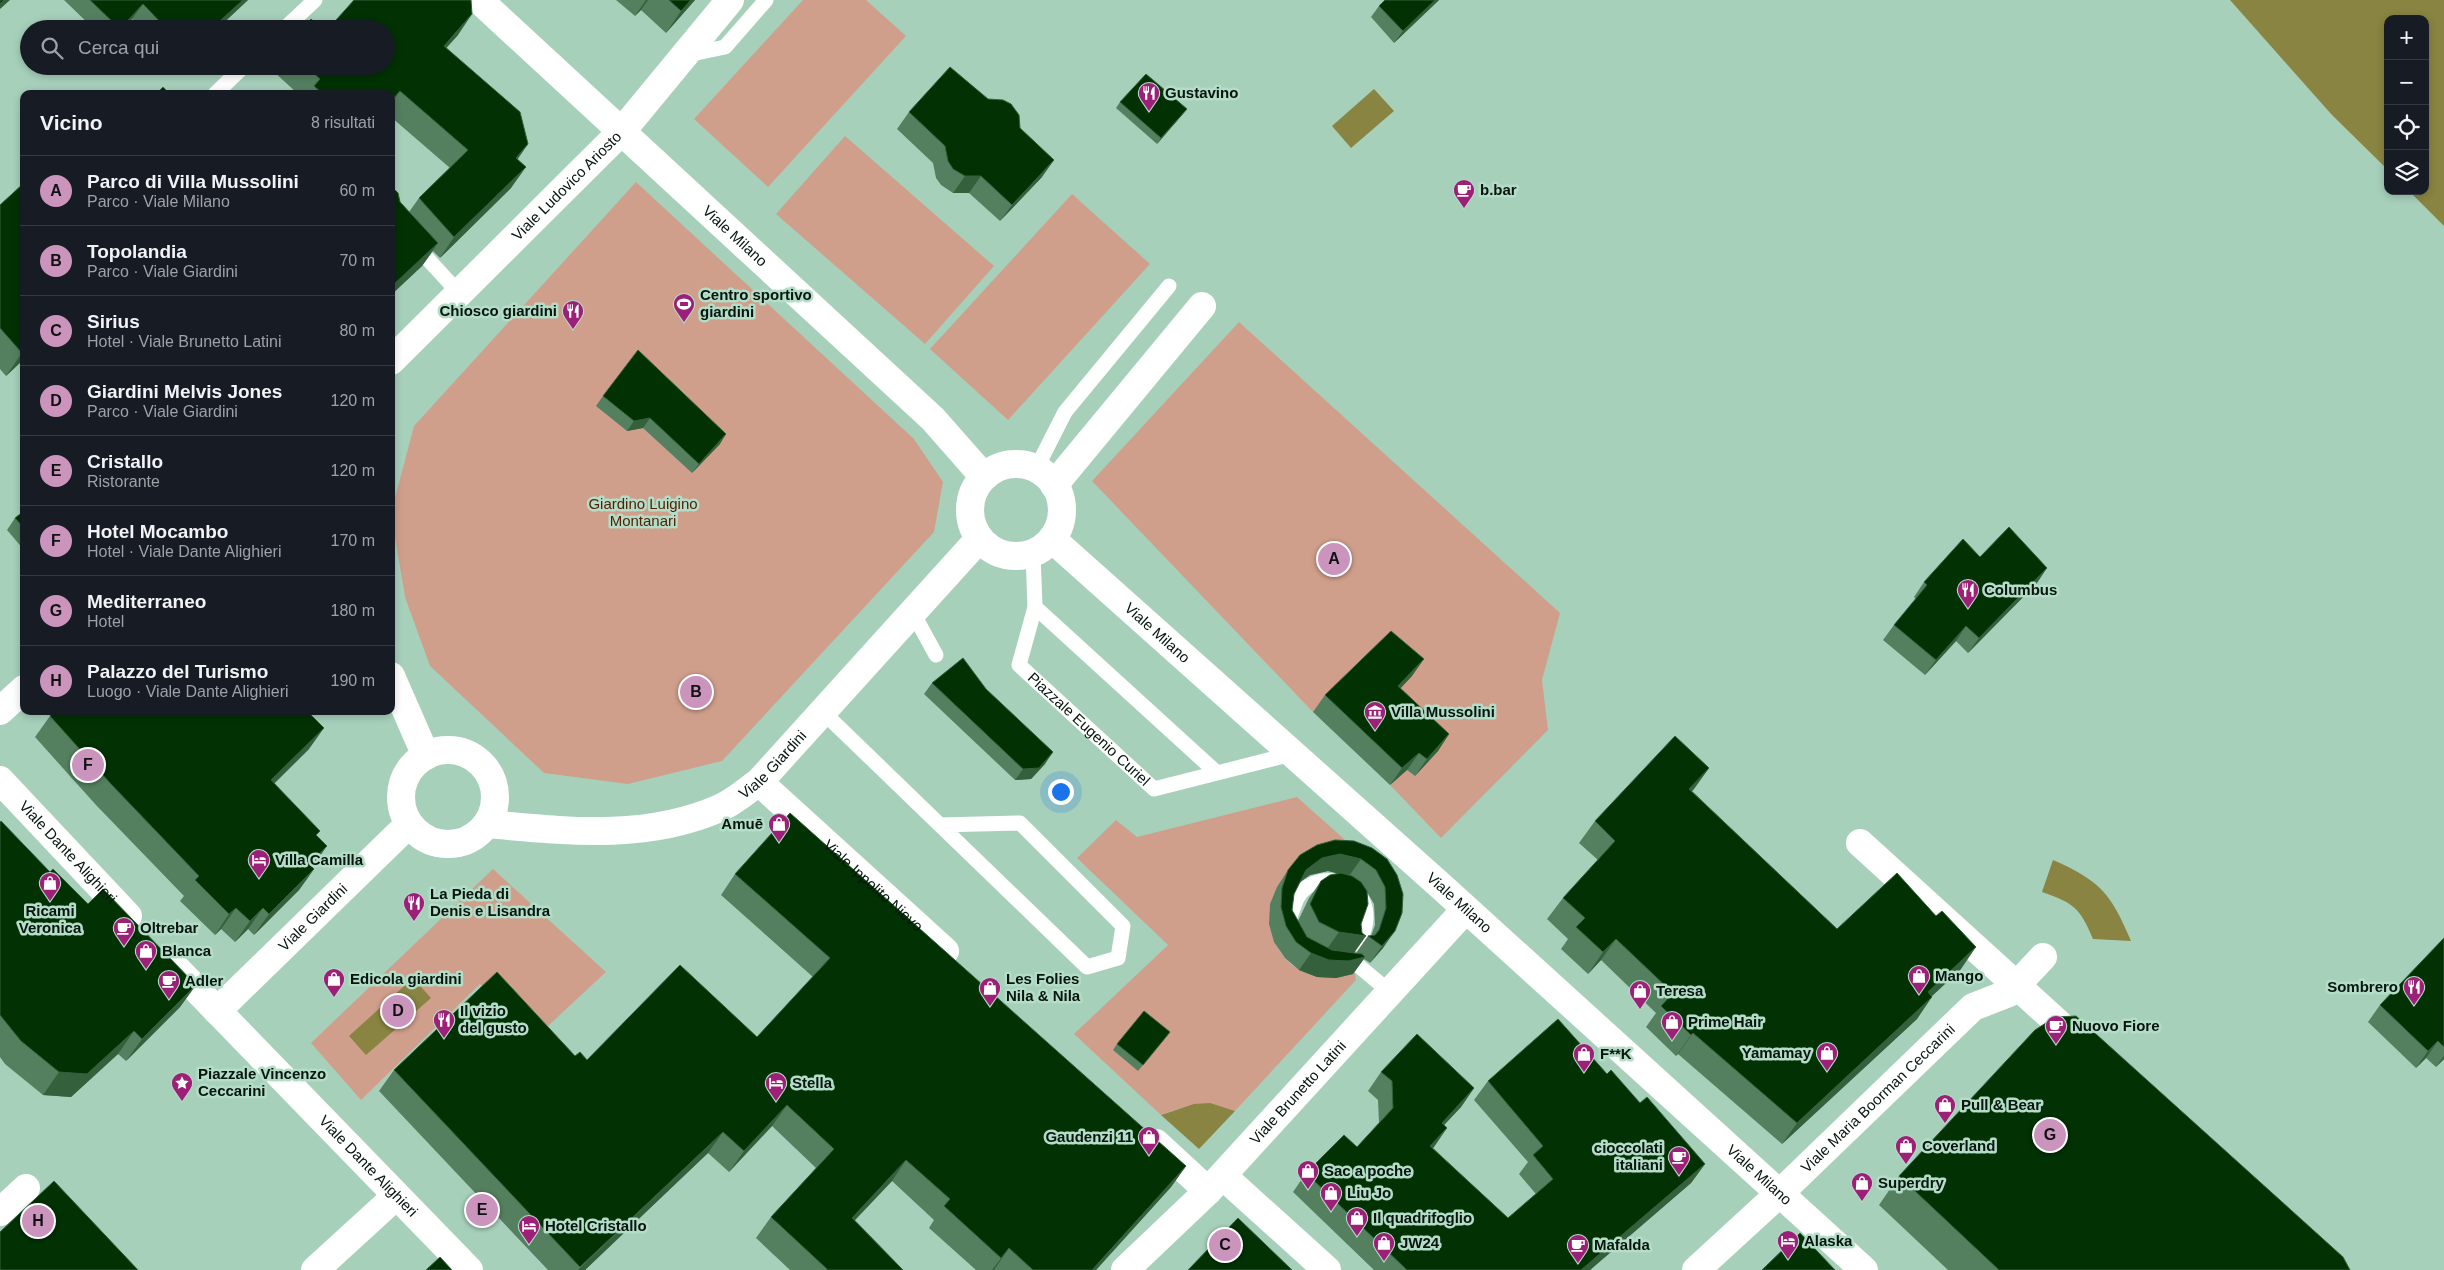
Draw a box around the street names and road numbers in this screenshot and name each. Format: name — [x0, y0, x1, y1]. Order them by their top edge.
street label: Viale Ludovico Ariosto — [508, 128, 625, 244]
street label: Viale Milano — [699, 202, 771, 270]
street label: Viale Milano — [1121, 599, 1194, 666]
street label: Piazzale Eugenio Curiel — [1025, 669, 1154, 789]
street label: Viale Giardini — [735, 727, 809, 802]
street label: Viale Dante Alighieri — [16, 797, 120, 906]
street label: Viale Ippolito Nievo — [820, 836, 926, 935]
street label: Viale Milano — [1424, 869, 1495, 936]
street label: Viale Giardini — [275, 880, 350, 954]
street label: Viale Maria Boorman Ceccarini — [1797, 1020, 1958, 1176]
street label: Viale Brunetto Latini — [1246, 1037, 1349, 1147]
street label: Viale Dante Alighieri — [316, 1112, 421, 1220]
street label: Viale Milano — [1724, 1141, 1795, 1208]

